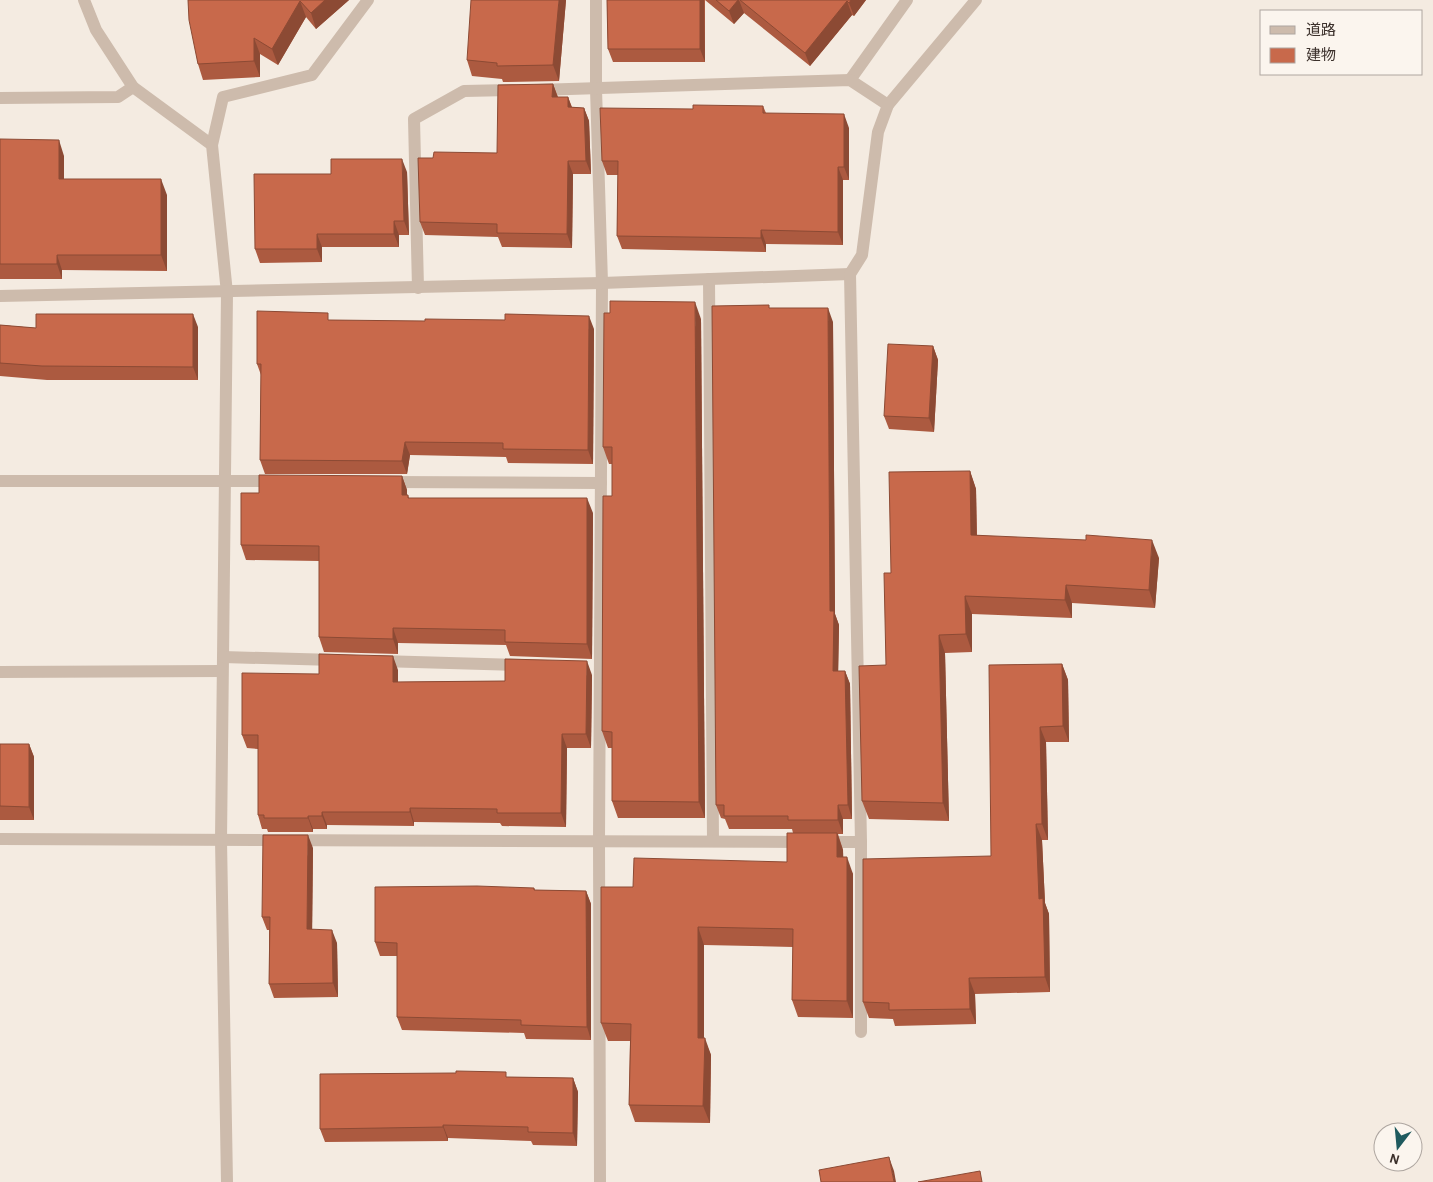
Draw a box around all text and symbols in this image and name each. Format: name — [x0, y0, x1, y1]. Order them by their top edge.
legend — [1260, 10, 1423, 75]
text: 道路 — [1306, 22, 1336, 38]
text: 建物 — [1306, 47, 1336, 63]
north arrow — [1373, 1122, 1423, 1172]
text: N — [1388, 1150, 1401, 1167]

